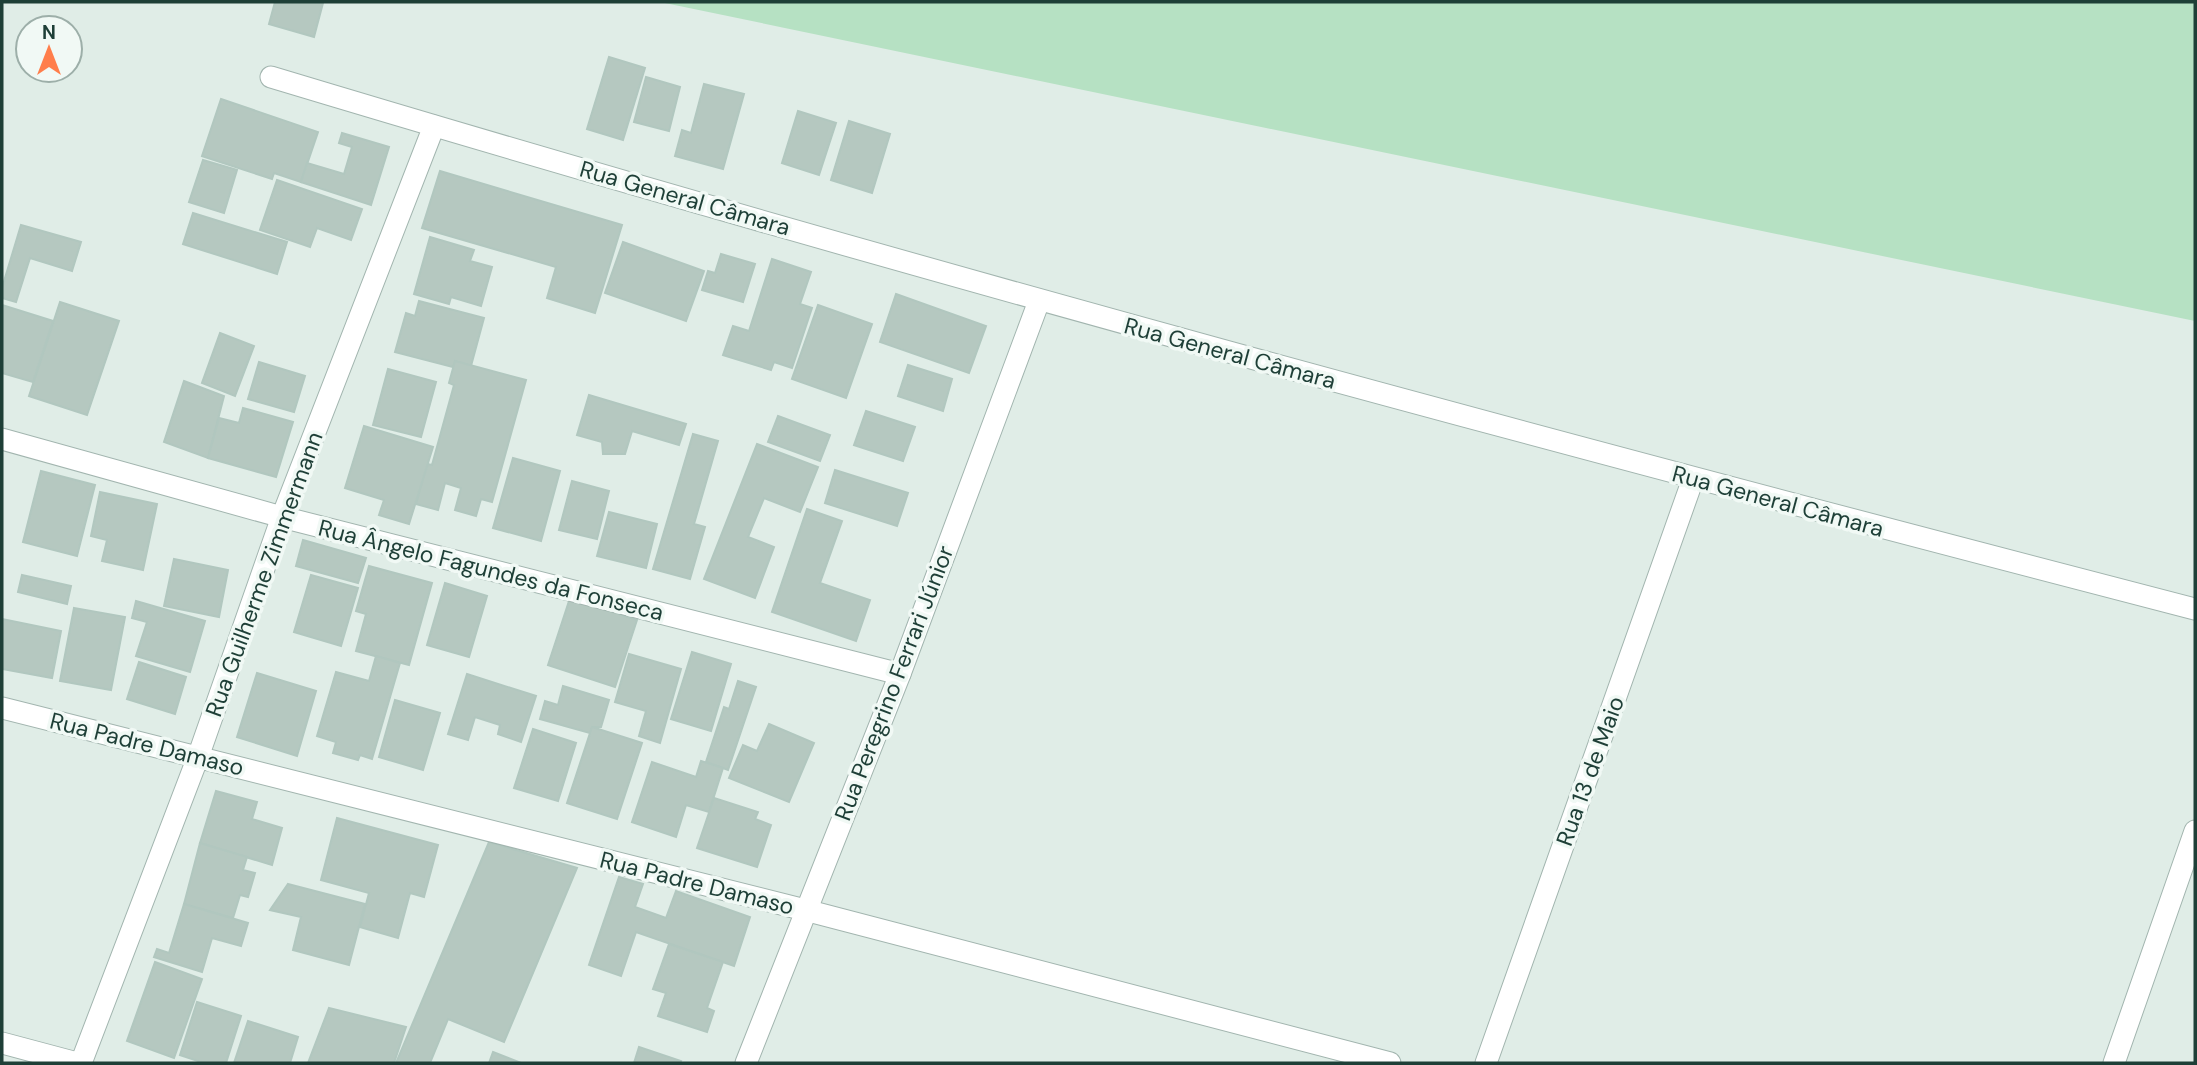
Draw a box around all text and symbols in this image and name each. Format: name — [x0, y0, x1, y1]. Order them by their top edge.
north arrow — [14, 14, 84, 84]
text: N — [42, 20, 56, 45]
street label: Rua General Câmara — [576, 154, 794, 242]
street label: Rua General Câmara — [1121, 310, 1339, 396]
street label: Rua Guilherme Zimmermann — [198, 427, 330, 721]
street label: Rua General Câmara — [1669, 458, 1887, 544]
street label: Rua Ângelo Fagundes da Fonseca — [315, 513, 667, 627]
street label: Rua Peregrino Ferrari Júnior — [828, 541, 960, 825]
street label: Rua 13 de Maio — [1549, 692, 1631, 850]
street label: Rua Padre Damaso — [47, 705, 247, 783]
street label: Rua Padre Damaso — [597, 844, 797, 922]

